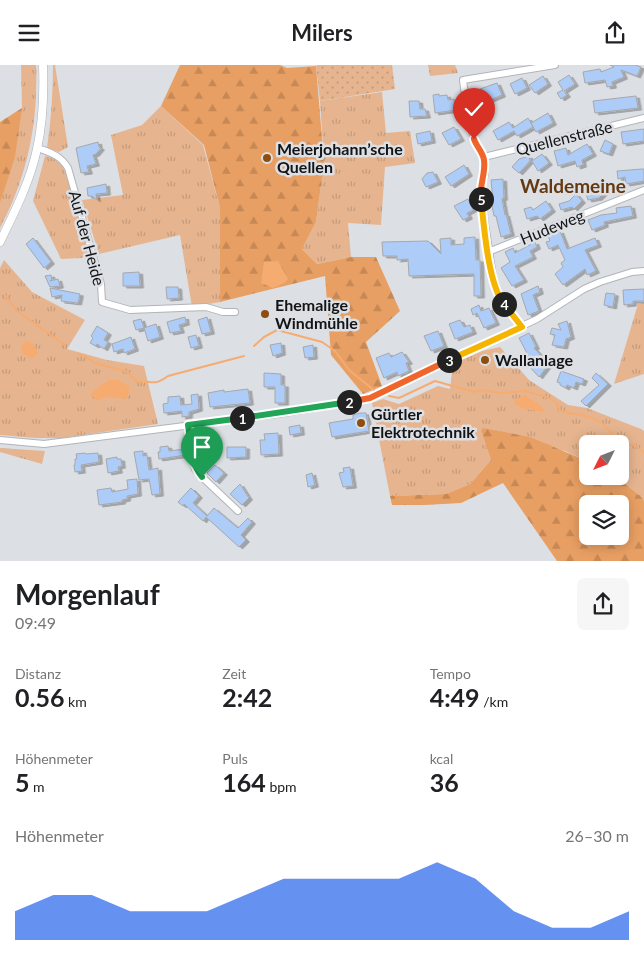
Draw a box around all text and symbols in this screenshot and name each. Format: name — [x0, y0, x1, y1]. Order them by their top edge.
icon: menu — [15, 19, 43, 47]
text: Milers — [291, 19, 353, 46]
icon: share — [601, 19, 629, 47]
pin — [453, 88, 495, 139]
icon: check — [460, 95, 488, 123]
street label: Quellenstraße — [514, 116, 614, 159]
place label: Meierjohann’sche Quellen — [277, 139, 403, 176]
marker: Meierjohann’sche Quellen — [261, 152, 273, 164]
district label: Waldemeine — [520, 174, 626, 197]
pin: 5 — [468, 187, 494, 211]
street label: Auf der Heide — [66, 188, 109, 287]
text: 5 — [477, 191, 486, 208]
street label: Hudeweg — [517, 205, 587, 248]
pin: 4 — [492, 291, 516, 317]
place label: Ehemalige Windmühle — [275, 295, 358, 332]
text: 4 — [500, 296, 509, 313]
marker: Ehemalige Windmühle — [259, 308, 271, 320]
pin: 3 — [436, 347, 462, 373]
place label: Wallanlage — [495, 350, 573, 369]
text: 3 — [445, 352, 454, 369]
marker: Wallanlage — [479, 354, 491, 366]
pin: 2 — [336, 389, 362, 415]
text: 2 — [345, 394, 354, 411]
place label: Gürtler Elektrotechnik — [371, 404, 475, 441]
pin: 1 — [230, 405, 254, 431]
text: 1 — [238, 410, 247, 427]
marker: Gürtler Elektrotechnik — [355, 417, 367, 429]
pin — [181, 426, 223, 477]
icon: arrive — [188, 433, 216, 461]
north arrow — [579, 435, 629, 485]
map controls — [579, 435, 629, 545]
button: layers — [579, 495, 629, 545]
text: Morgenlauf — [15, 577, 160, 611]
button: share — [577, 578, 629, 630]
text: 09:49 — [15, 613, 56, 632]
text: Distanz — [15, 665, 61, 682]
text: Zeit — [222, 665, 246, 682]
text: Tempo — [430, 665, 471, 682]
text: 0.56 — [15, 682, 64, 712]
text: 2:42 — [222, 682, 272, 712]
text: 4:49 — [430, 682, 480, 712]
text: km — [64, 693, 87, 710]
text: /km — [480, 693, 508, 710]
text: Höhenmeter — [15, 750, 93, 767]
text: Puls — [222, 750, 248, 767]
text: kcal — [430, 750, 453, 767]
text: 5 — [15, 767, 30, 797]
text: 164 — [222, 767, 266, 797]
text: 36 — [430, 767, 459, 797]
text: m — [30, 778, 45, 795]
text: bpm — [266, 778, 297, 795]
text: Höhenmeter — [15, 826, 104, 845]
text: 26–30 m — [565, 826, 629, 845]

